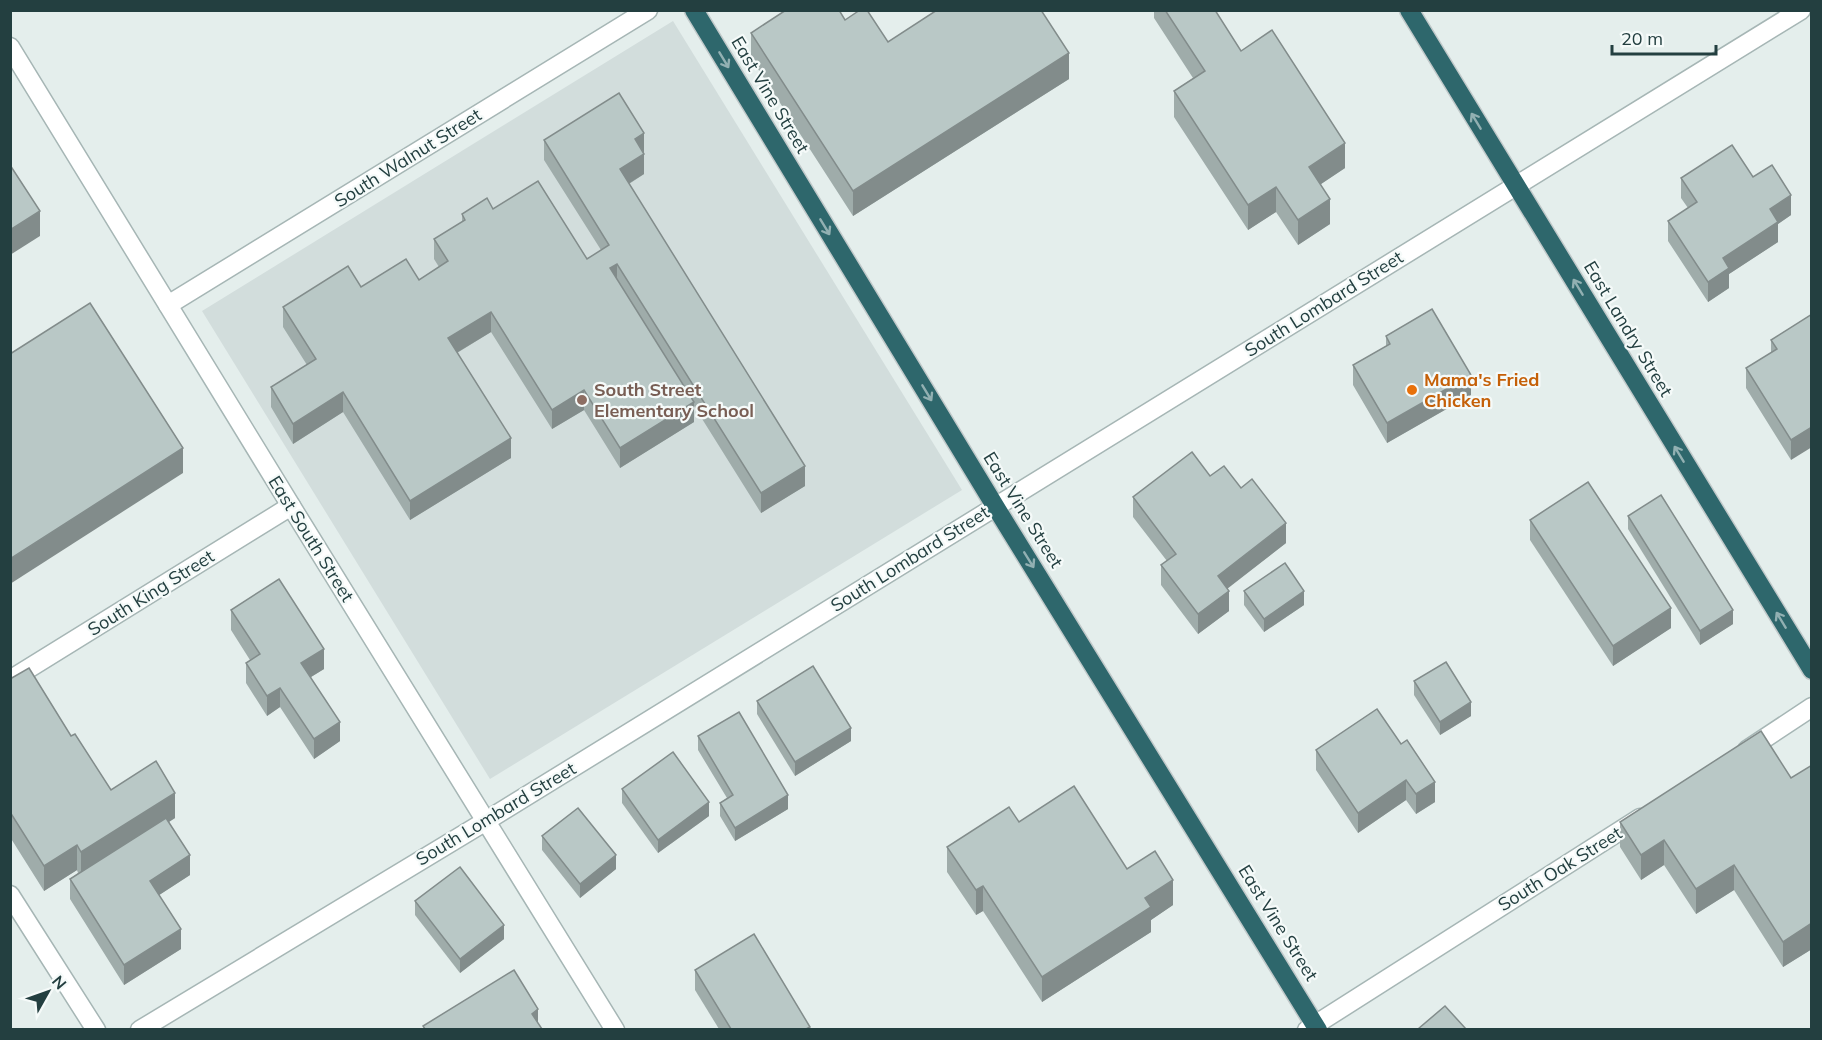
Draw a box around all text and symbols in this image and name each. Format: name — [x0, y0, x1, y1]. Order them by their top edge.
scale bar — [1612, 18, 1716, 56]
text: 20 m — [1621, 27, 1663, 50]
street label: East Vine Street — [726, 32, 814, 158]
one-way arrow — [718, 51, 730, 68]
street label: South Walnut Street — [330, 103, 486, 212]
one-way arrow — [1470, 113, 1482, 130]
one-way arrow — [820, 218, 832, 235]
street label: South Lombard Street — [1240, 245, 1407, 362]
street label: East Landry Street — [1579, 257, 1678, 401]
one-way arrow — [1571, 279, 1583, 296]
place label: Mama's Fried Chicken — [1424, 368, 1539, 412]
place label: South Street Elementary School — [594, 378, 754, 422]
marker: Mama's Fried Chicken — [1405, 383, 1419, 397]
one-way arrow — [921, 384, 933, 401]
marker: South Street Elementary School — [575, 393, 589, 407]
one-way arrow — [1673, 446, 1685, 463]
street label: East Vine Street — [978, 447, 1068, 572]
street label: East South Street — [263, 471, 359, 606]
street label: South Lombard Street — [826, 500, 993, 617]
street label: South King Street — [83, 544, 218, 641]
one-way arrow — [1023, 551, 1035, 568]
one-way arrow — [1775, 612, 1787, 629]
street label: South Lombard Street — [412, 757, 580, 870]
street label: South Oak Street — [1493, 821, 1626, 916]
street label: East Vine Street — [1233, 860, 1323, 985]
north arrow — [18, 962, 78, 1022]
text: N — [48, 971, 71, 993]

